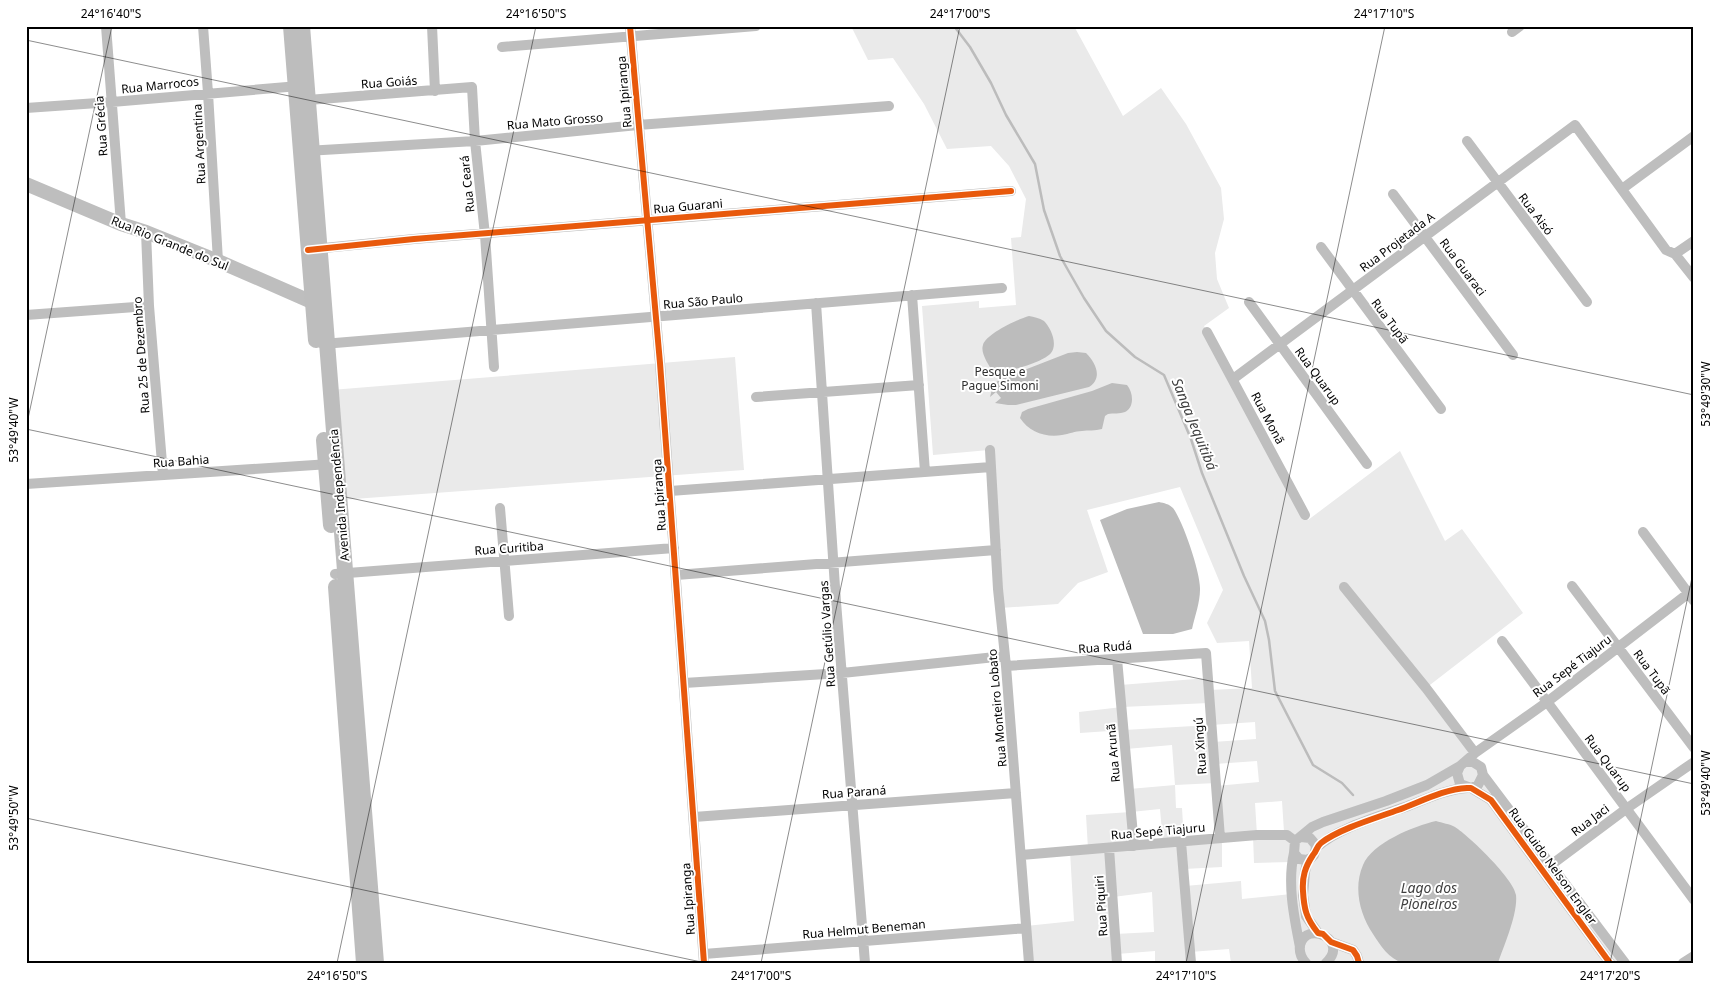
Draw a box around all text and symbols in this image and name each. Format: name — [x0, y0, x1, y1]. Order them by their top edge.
text: 24°16'40"S — [81, 5, 142, 22]
text: 24°16'50"S — [506, 5, 567, 22]
text: 24°17'00"S — [930, 5, 991, 22]
text: 24°17'10"S — [1354, 5, 1415, 22]
street label: Rua Ipiranga — [612, 55, 636, 129]
street label: Rua Marrocos — [120, 72, 200, 98]
street label: Rua Goiás — [360, 72, 418, 92]
street label: Rua Grécia — [90, 95, 112, 157]
street label: Rua Argentina — [188, 103, 210, 185]
street label: Rua Mato Grosso — [506, 108, 604, 134]
street label: Rua Ceará — [456, 155, 478, 213]
street label: Rua Aisó — [1515, 190, 1557, 238]
street label: Rua Guarani — [653, 195, 723, 217]
street label: Rua Projetada A — [1356, 208, 1438, 276]
street label: Rua Rio Grande do Sul — [109, 212, 231, 274]
street label: Rua Guaraci — [1436, 235, 1490, 299]
street label: Rua São Paulo — [662, 289, 744, 313]
street label: Rua Tupã — [1367, 295, 1413, 347]
street label: Rua 25 de Dezembro — [128, 296, 154, 414]
street label: Rua Quarup — [1291, 343, 1345, 409]
text: 53°49'30"W — [1697, 361, 1714, 427]
park label: Pesque e Pague Simoni — [961, 363, 1039, 394]
water label: Sanga Jequitibá — [1168, 375, 1222, 473]
street label: Rua Monã — [1247, 389, 1289, 447]
text: 53°49'40"W — [5, 397, 22, 463]
street label: Avenida Independência — [325, 428, 353, 562]
street label: Rua Bahia — [152, 451, 210, 471]
street label: Rua Ipiranga — [648, 458, 670, 532]
street label: Rua Curitiba — [474, 537, 544, 559]
street label: Rua Getúlio Vargas — [815, 580, 839, 688]
street label: Rua Sepé Tiajuru — [1529, 631, 1615, 701]
street label: Rua Rudá — [1078, 637, 1132, 657]
street label: Rua Tupã — [1629, 646, 1675, 698]
street label: Rua Monteiro Lobato — [983, 648, 1011, 768]
street label: Rua Xingú — [1190, 717, 1210, 775]
street label: Rua Arunã — [1102, 723, 1124, 783]
street label: Rua Quarup — [1581, 731, 1635, 795]
text: 53°49'40"W — [1697, 750, 1714, 816]
street label: Rua Paraná — [821, 781, 887, 803]
text: 53°49'50"W — [5, 785, 22, 851]
street label: Rua Jaci — [1567, 800, 1613, 840]
street label: Rua Guido Nelson Engler — [1505, 804, 1601, 928]
street label: Rua Sepé Tiajuru — [1110, 818, 1206, 844]
street label: Rua Ipiranga — [677, 862, 699, 936]
street label: Rua Piquiri — [1090, 875, 1112, 937]
water label: Lago dos Pioneiros — [1400, 878, 1458, 913]
street label: Rua Helmut Beneman — [802, 915, 926, 943]
text: 24°16'50"S — [307, 967, 368, 984]
text: 24°17'00"S — [731, 967, 792, 984]
text: 24°17'10"S — [1156, 967, 1217, 984]
text: 24°17'20"S — [1580, 967, 1641, 984]

